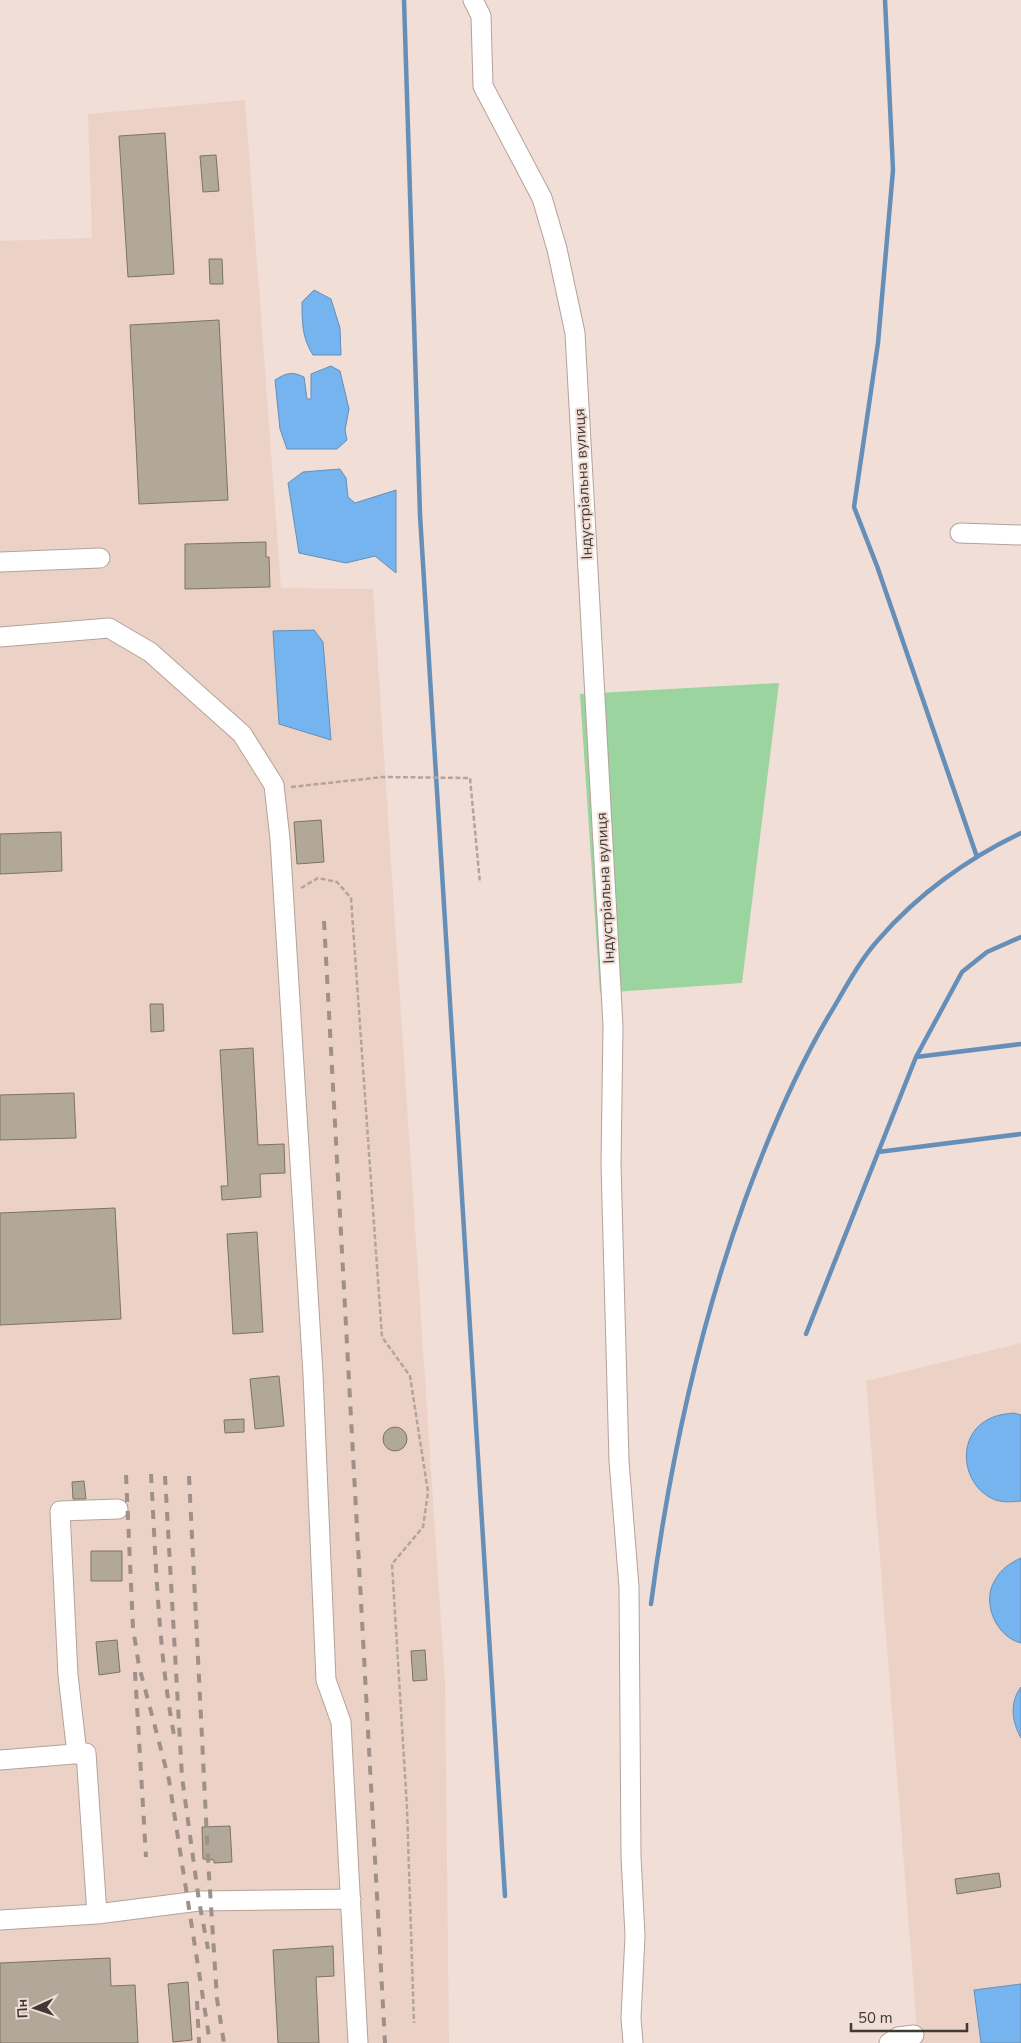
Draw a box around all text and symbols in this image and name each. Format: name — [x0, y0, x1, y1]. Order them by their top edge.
street label: Індустріальна вулиця — [569, 408, 597, 560]
street label: Індустріальна вулиця — [591, 812, 619, 964]
north arrow — [10, 1983, 60, 2033]
text: Пн — [13, 1999, 33, 2019]
scale bar — [851, 2000, 967, 2032]
text: 50 m — [858, 2008, 893, 2028]

